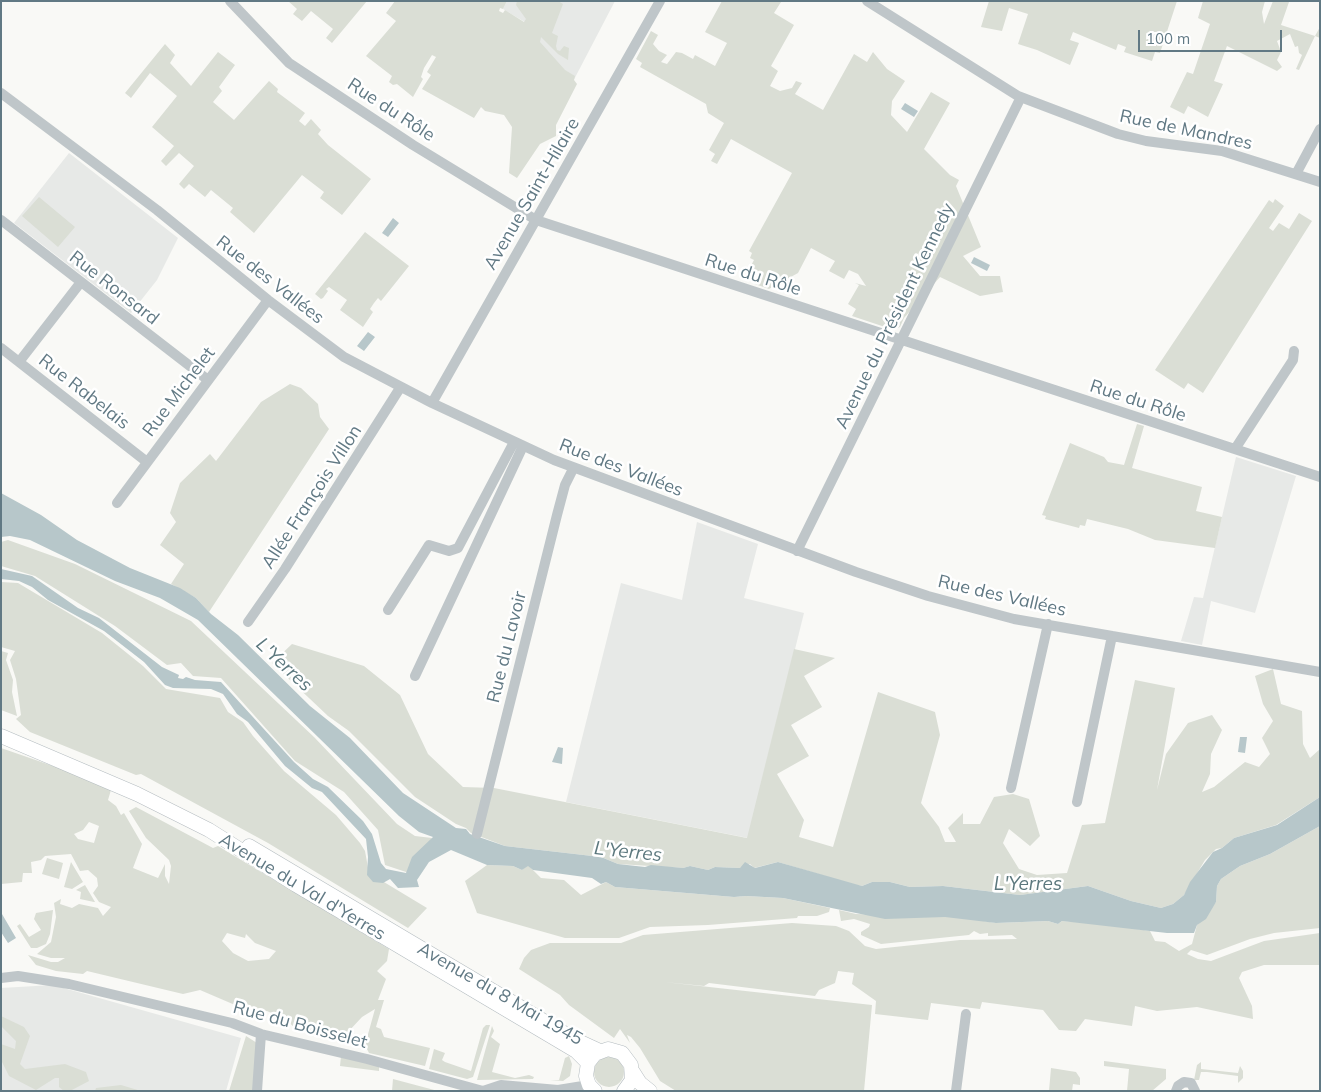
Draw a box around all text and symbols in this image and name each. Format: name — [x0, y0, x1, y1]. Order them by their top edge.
scale bar — [1141, 20, 1285, 52]
text: 100 m — [1146, 29, 1190, 48]
street label: Rue du Rôle — [343, 74, 439, 146]
street label: Rue de Mandres — [1118, 105, 1254, 155]
street label: Avenue Saint-Hilaire — [480, 114, 584, 274]
street label: Avenue du Président Kennedy — [831, 200, 959, 432]
street label: Rue des Vallées — [212, 231, 328, 329]
street label: Rue Ronsard — [65, 246, 163, 330]
street label: Rue du Rôle — [702, 249, 804, 301]
street label: Rue Michelet — [138, 343, 220, 441]
street label: Rue Rabelais — [34, 350, 134, 434]
street label: Rue du Rôle — [1087, 375, 1189, 427]
street label: Allée François Villon — [257, 421, 367, 573]
street label: Rue des Vallées — [556, 434, 686, 502]
street label: Rue des Vallées — [936, 571, 1068, 621]
street label: Rue du Lavoir — [483, 589, 531, 705]
water label: L'Yerres — [251, 633, 317, 697]
street label: Avenue du Val d'Yerres — [215, 829, 389, 945]
water label: L'Yerres — [593, 837, 663, 867]
water label: L'Yerres — [994, 873, 1062, 895]
street label: Avenue du 8 Mai 1945 — [414, 938, 586, 1050]
street label: Rue du Boisselet — [231, 997, 369, 1053]

